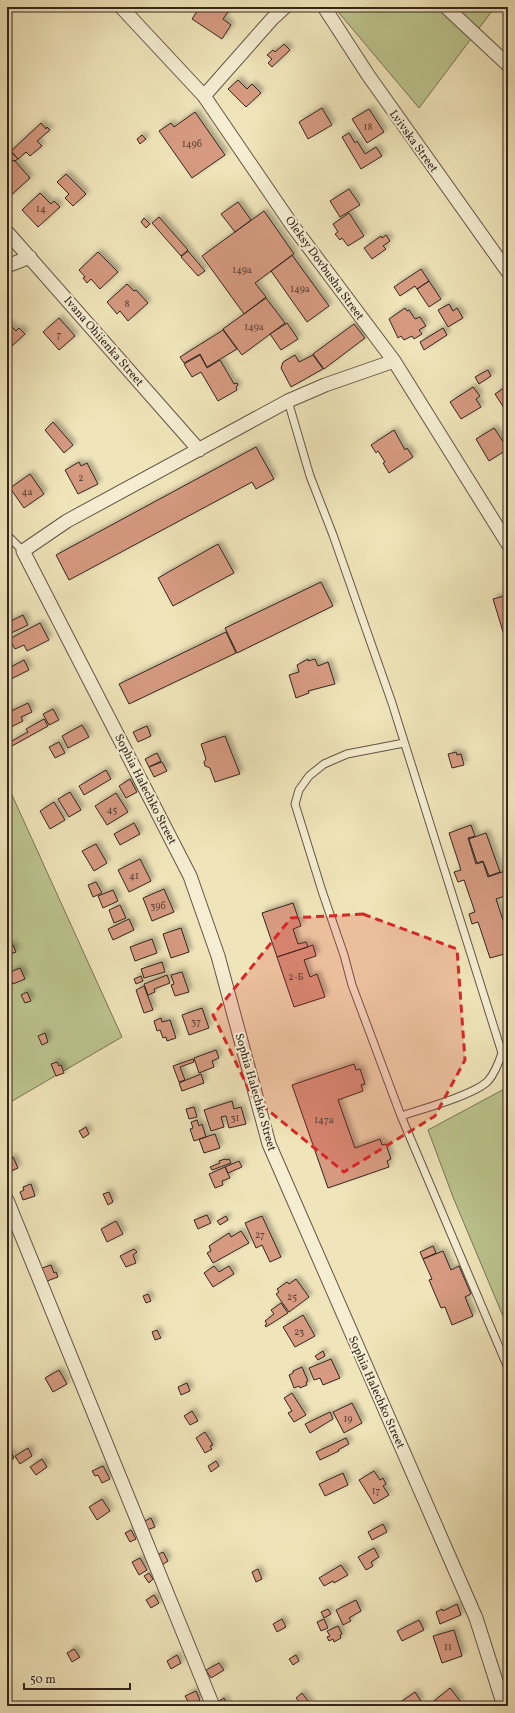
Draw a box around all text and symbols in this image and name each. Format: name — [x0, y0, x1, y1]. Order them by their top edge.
street label: Lvivska Street — [385, 107, 441, 176]
house number: 18 — [364, 120, 372, 134]
house number: 149б — [182, 137, 202, 151]
house number: 14 — [36, 202, 46, 216]
street label: Oleksy Dovbusha Street — [281, 213, 367, 324]
house number: 149а — [232, 263, 252, 277]
house number: 149а — [290, 282, 310, 296]
street label: Ivana Ohiienka Street — [60, 293, 147, 390]
house number: 8 — [124, 297, 130, 311]
house number: 149а — [244, 320, 264, 334]
house number: 7 — [57, 328, 62, 342]
house number: 2 — [78, 471, 84, 485]
house number: 4а — [22, 485, 32, 499]
street label: Sophia Halechko Street — [110, 731, 180, 847]
house number: 45 — [107, 803, 117, 817]
house number: 41 — [129, 869, 139, 883]
house number: 39б — [150, 899, 166, 913]
house number: 2-Б — [288, 970, 304, 984]
house number: 37 — [191, 1015, 201, 1029]
street label: Sophia Halechko Street — [231, 1031, 280, 1153]
house number: 31 — [230, 1111, 240, 1125]
house number: 147а — [314, 1113, 334, 1127]
house number: 27 — [255, 1228, 265, 1242]
house number: 25 — [287, 1290, 297, 1304]
house number: 23 — [294, 1325, 304, 1339]
street label: Sophia Halechko Street — [344, 1333, 408, 1451]
house number: 19 — [343, 1412, 353, 1426]
house number: 17 — [372, 1484, 381, 1498]
house number: 11 — [444, 1640, 452, 1654]
scale bar — [24, 1665, 130, 1691]
text: 50 m — [30, 1672, 56, 1688]

